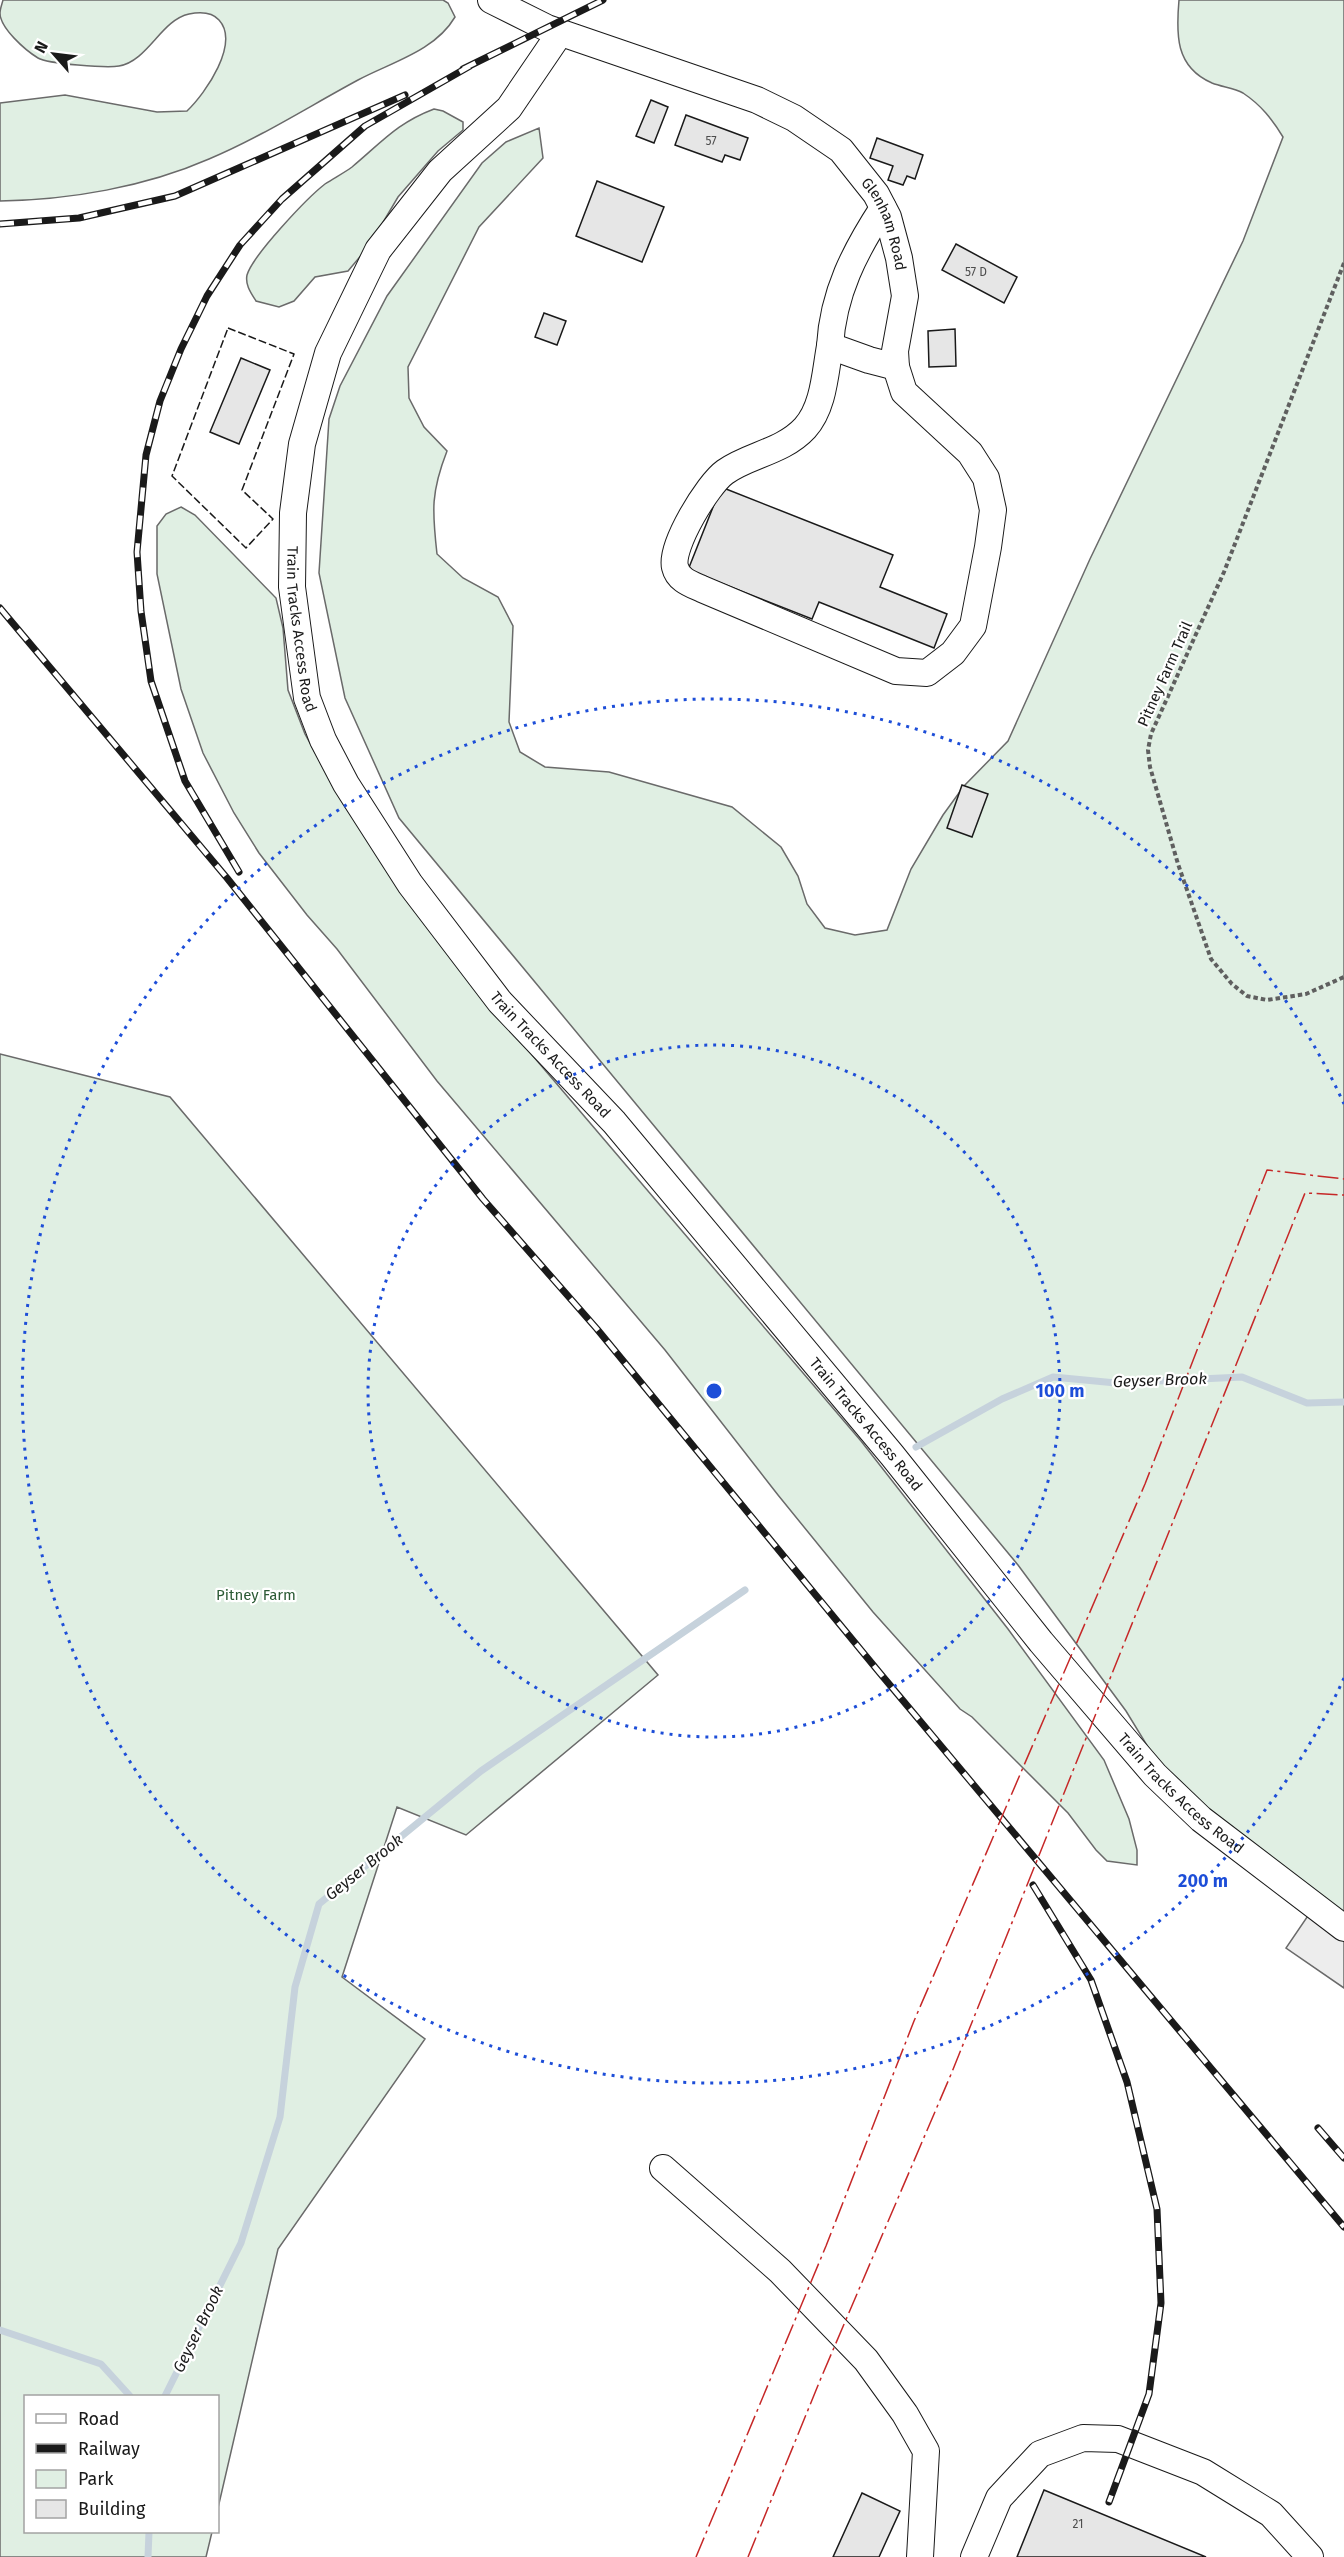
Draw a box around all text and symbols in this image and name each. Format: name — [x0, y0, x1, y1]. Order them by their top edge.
north arrow — [24, 24, 84, 84]
text: N — [30, 38, 52, 56]
house number: 57 — [705, 134, 717, 148]
street label: Glenham Road — [857, 174, 910, 272]
house number: 57 D — [965, 265, 987, 279]
street label: Train Tracks Access Road — [283, 546, 321, 715]
street label: Pitney Farm Trail — [1134, 618, 1196, 729]
street label: Train Tracks Access Road — [486, 988, 614, 1122]
street label: Train Tracks Access Road — [806, 1354, 926, 1495]
water label: Geyser Brook — [1113, 1369, 1208, 1391]
text: 100 m — [1036, 1380, 1084, 1402]
centre of rings — [704, 1381, 724, 1401]
park label: Pitney Farm — [216, 1586, 296, 1604]
street label: Train Tracks Access Road — [1114, 1729, 1247, 1857]
water label: Geyser Brook — [321, 1830, 407, 1904]
text: 200 m — [1178, 1870, 1228, 1892]
water label: Geyser Brook — [169, 2282, 227, 2376]
legend — [24, 2395, 219, 2533]
text: Road — [78, 2408, 120, 2430]
text: Railway — [78, 2438, 140, 2460]
text: Park — [78, 2468, 114, 2490]
text: Building — [78, 2498, 146, 2520]
house number: 21 — [1073, 2517, 1083, 2531]

